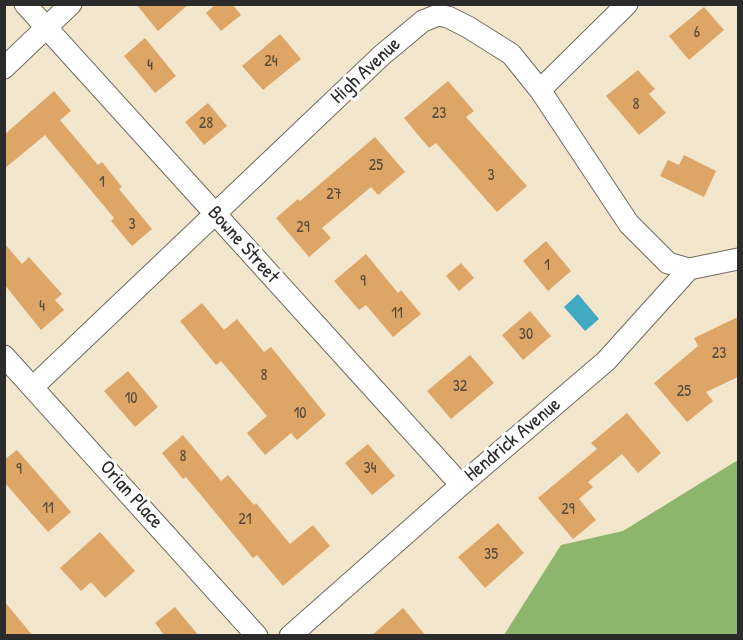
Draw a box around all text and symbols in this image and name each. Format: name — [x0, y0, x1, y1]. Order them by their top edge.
house number: 6 — [694, 23, 700, 43]
street label: High Avenue — [326, 33, 406, 109]
house number: 24 — [264, 52, 278, 72]
house number: 4 — [147, 56, 153, 76]
house number: 8 — [633, 95, 639, 115]
house number: 23 — [432, 104, 446, 124]
house number: 28 — [199, 114, 213, 134]
house number: 25 — [369, 156, 383, 176]
house number: 3 — [487, 166, 495, 186]
house number: 1 — [99, 173, 105, 193]
house number: 27 — [326, 185, 342, 205]
street label: Bowne Street — [202, 201, 284, 289]
house number: 3 — [128, 215, 136, 235]
house number: 29 — [296, 218, 310, 238]
house number: 1 — [544, 256, 550, 276]
house number: 9 — [360, 272, 366, 292]
house number: 4 — [39, 297, 45, 317]
house number: 11 — [391, 304, 403, 324]
house number: 30 — [519, 325, 533, 345]
house number: 23 — [712, 344, 726, 364]
house number: 8 — [261, 366, 267, 386]
house number: 32 — [453, 377, 467, 397]
house number: 25 — [677, 382, 691, 402]
house number: 10 — [125, 389, 137, 409]
street label: Hendrick Avenue — [460, 393, 566, 487]
house number: 10 — [294, 404, 306, 424]
house number: 8 — [180, 447, 186, 467]
street label: Orian Place — [94, 456, 168, 534]
house number: 34 — [363, 459, 377, 479]
house number: 9 — [16, 460, 22, 480]
house number: 11 — [42, 499, 54, 519]
house number: 29 — [561, 500, 575, 520]
house number: 21 — [238, 510, 252, 530]
house number: 35 — [484, 545, 498, 565]

